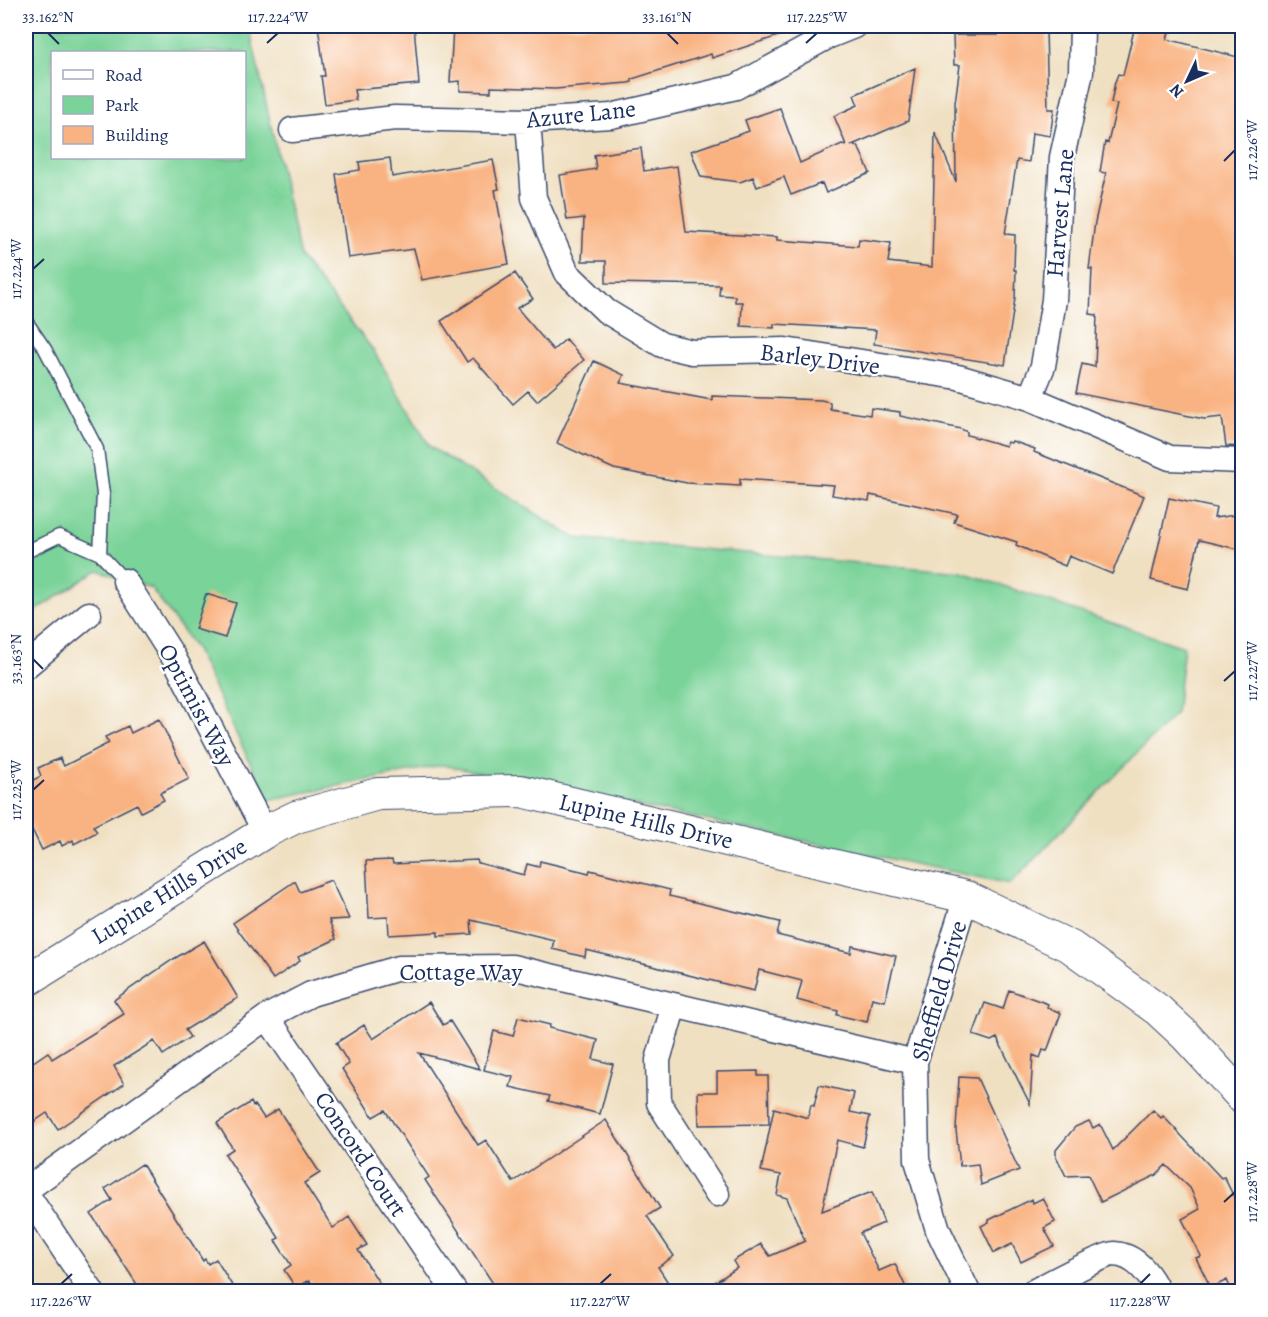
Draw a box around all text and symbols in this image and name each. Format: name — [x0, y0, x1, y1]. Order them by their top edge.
text: 33.162°N — [22, 7, 74, 27]
text: 117.224°W — [248, 7, 308, 27]
text: 33.161°N — [642, 7, 692, 27]
text: 117.225°W — [787, 7, 847, 27]
legend — [51, 51, 246, 159]
north arrow — [1157, 51, 1217, 111]
text: Road — [105, 63, 143, 87]
text: N — [1165, 79, 1189, 103]
street label: Azure Lane — [524, 92, 637, 136]
text: Park — [105, 93, 139, 117]
text: 117.226°W — [1242, 120, 1262, 180]
text: Building — [105, 123, 169, 147]
street label: Harvest Lane — [1038, 147, 1082, 279]
text: 117.224°W — [6, 239, 26, 299]
street label: Barley Drive — [758, 336, 882, 382]
text: 33.163°N — [6, 633, 26, 684]
street label: Optimist Way — [151, 638, 243, 772]
text: 117.227°W — [1242, 641, 1262, 701]
text: 117.225°W — [6, 760, 26, 820]
street label: Lupine Hills Drive — [556, 785, 736, 857]
street label: Lupine Hills Drive — [85, 830, 253, 952]
street label: Sheffield Drive — [904, 917, 974, 1065]
street label: Cottage Way — [400, 956, 523, 988]
street label: Concord Court — [307, 1085, 415, 1223]
text: 117.228°W — [1242, 1161, 1262, 1223]
text: 117.226°W — [31, 1291, 91, 1311]
text: 117.227°W — [570, 1291, 630, 1311]
text: 117.228°W — [1109, 1291, 1171, 1311]

